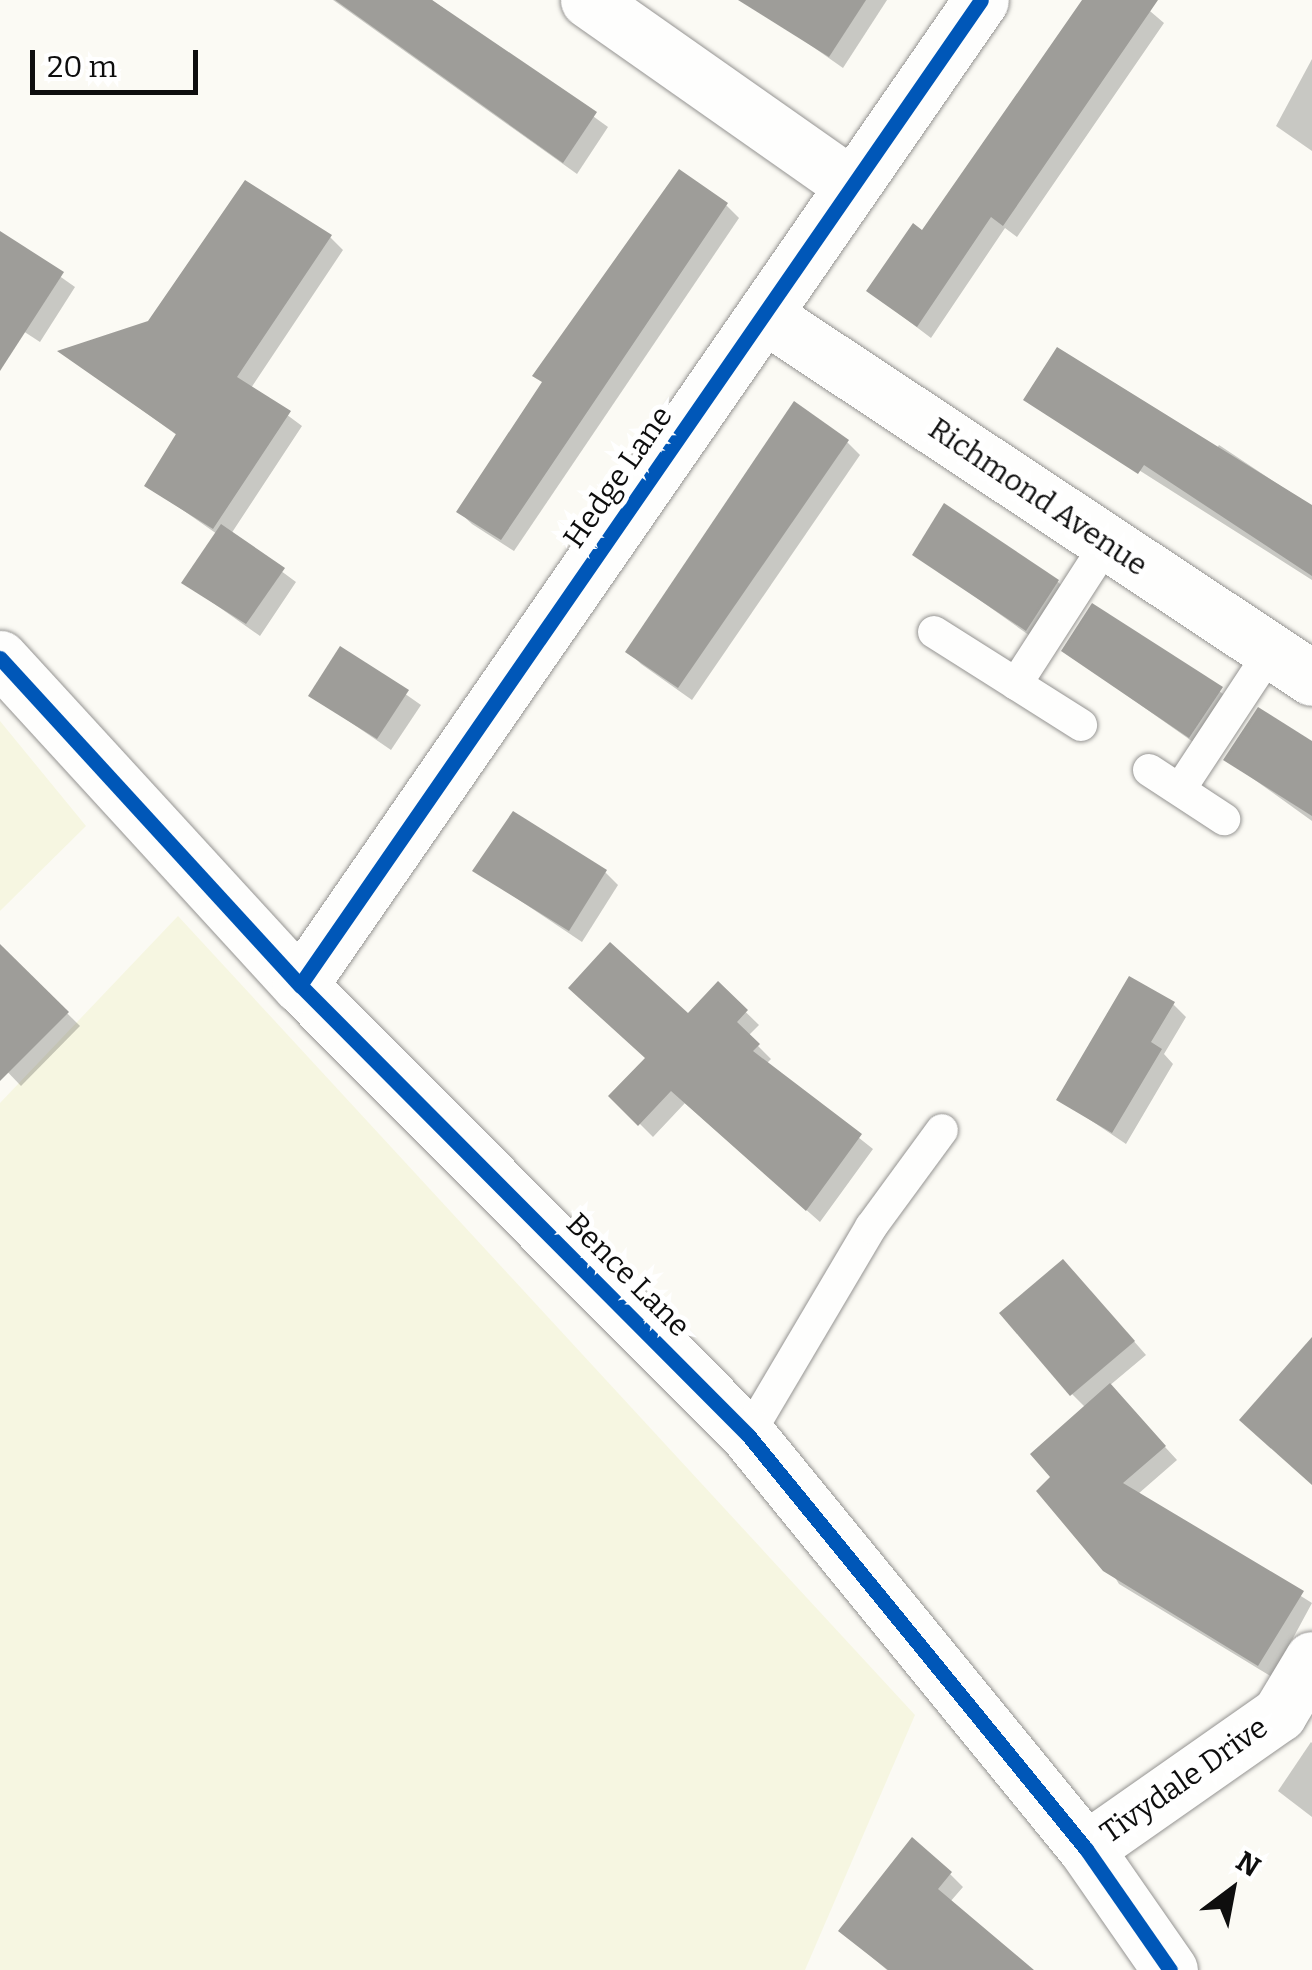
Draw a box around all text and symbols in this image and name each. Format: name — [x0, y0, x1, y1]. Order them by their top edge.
scale bar — [35, 30, 202, 92]
text: 20 m — [47, 49, 117, 85]
street label: Hedge Lane — [556, 399, 680, 555]
street label: Richmond Avenue — [922, 411, 1154, 583]
street label: Bence Lane — [559, 1206, 697, 1344]
street label: Tivydale Drive — [1094, 1709, 1274, 1851]
north arrow — [1182, 1840, 1282, 1940]
text: N — [1230, 1844, 1266, 1884]

